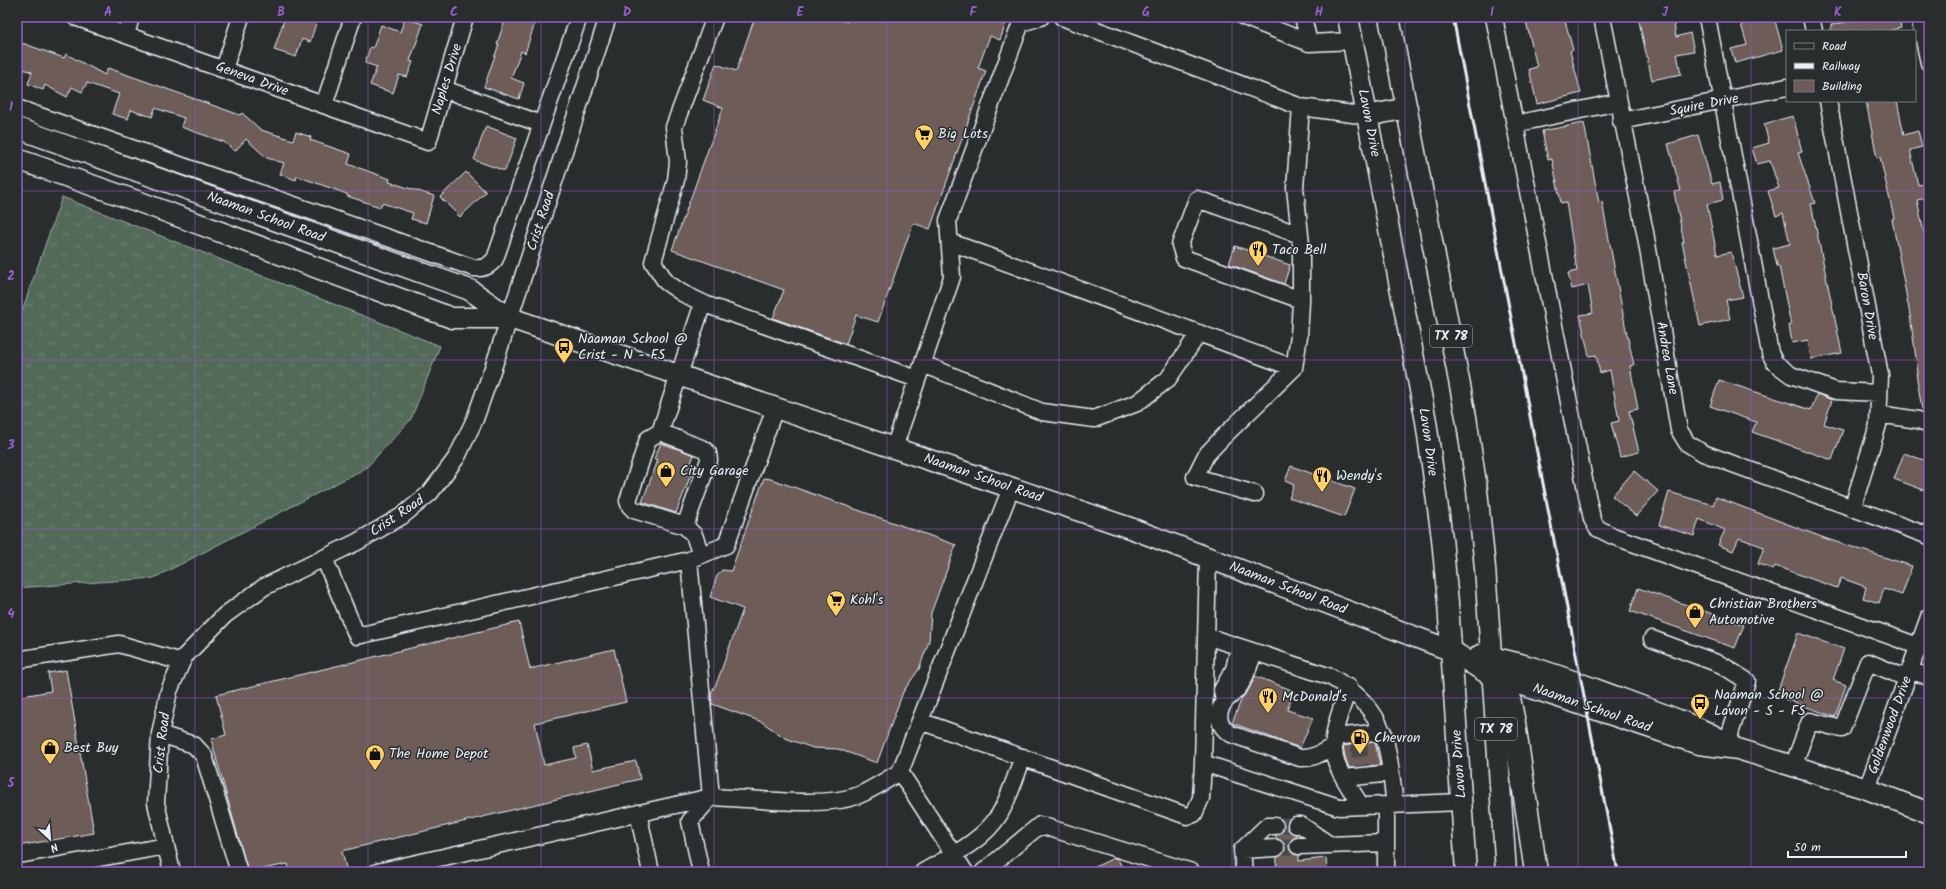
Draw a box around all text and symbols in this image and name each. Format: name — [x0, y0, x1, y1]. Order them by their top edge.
text: A — [104, 2, 112, 23]
text: B — [277, 2, 285, 23]
text: C — [450, 2, 458, 23]
text: D — [623, 2, 632, 23]
text: E — [796, 2, 804, 23]
text: F — [969, 2, 977, 23]
text: G — [1142, 2, 1150, 23]
text: H — [1315, 2, 1324, 23]
text: I — [1490, 2, 1494, 23]
text: J — [1662, 2, 1669, 23]
text: K — [1834, 2, 1842, 23]
legend — [1786, 30, 1916, 102]
text: Road — [1822, 37, 1847, 56]
street label: Naples Drive — [426, 40, 468, 117]
street label: Geneva Drive — [213, 56, 292, 103]
text: Railway — [1822, 57, 1860, 76]
text: Building — [1822, 77, 1862, 96]
street label: Lavon Drive — [1352, 87, 1386, 160]
street label: Squire Drive — [1668, 87, 1741, 122]
text: 1 — [9, 97, 13, 118]
supermarket icon: Big Lots — [913, 123, 935, 151]
place label: Big Lots — [938, 123, 988, 145]
street label: Naaman School Road — [204, 185, 329, 249]
street label: Crist Road — [521, 187, 561, 254]
restaurant icon: Taco Bell — [1247, 239, 1269, 267]
place label: Taco Bell — [1272, 239, 1327, 261]
text: 2 — [7, 266, 15, 287]
street label: Baron Drive — [1850, 270, 1884, 342]
street label: Andrea Lane — [1650, 320, 1684, 397]
road number: TX 78 — [1430, 325, 1472, 347]
place label: Naaman School @ Crist - N - FS — [578, 328, 688, 366]
bus stop icon: Naaman School @ Crist - N - FS — [553, 336, 575, 364]
street label: Lavon Drive — [1412, 406, 1444, 478]
text: 3 — [6, 435, 15, 456]
street label: Naaman School Road — [921, 447, 1046, 509]
shop icon: City Garage — [655, 460, 677, 488]
place label: City Garage — [680, 460, 749, 482]
restaurant icon: Wendy's — [1311, 465, 1333, 493]
place label: Wendy's — [1336, 465, 1382, 487]
street label: Crist Road — [365, 489, 429, 542]
street label: Naaman School Road — [1226, 555, 1351, 621]
supermarket icon: Kohl's — [825, 589, 847, 617]
place label: Kohl's — [850, 589, 884, 611]
place label: Christian Brothers Automotive — [1709, 593, 1817, 631]
shop icon: Christian Brothers Automotive — [1684, 601, 1706, 629]
text: 4 — [7, 604, 15, 625]
street label: Goldenwood Drive — [1862, 672, 1918, 777]
street label: Naaman School Road — [1530, 677, 1655, 739]
place label: Naaman School @ Lavon - S - FS — [1714, 684, 1824, 722]
restaurant icon: McDonald's — [1257, 686, 1279, 714]
place label: McDonald's — [1282, 686, 1347, 708]
bus stop icon: Naaman School @ Lavon - S - FS — [1689, 692, 1711, 720]
street label: Crist Road — [147, 710, 177, 775]
road number: TX 78 — [1475, 718, 1517, 740]
fuel station icon: Chevron — [1349, 727, 1371, 755]
place label: Chevron — [1374, 727, 1421, 749]
street label: Lavon Drive — [1446, 728, 1472, 799]
shop icon: Best Buy — [39, 737, 61, 765]
place label: Best Buy — [64, 737, 119, 759]
shop icon: The Home Depot — [364, 743, 386, 771]
place label: The Home Depot — [389, 743, 489, 765]
text: 5 — [7, 773, 16, 794]
north arrow — [30, 819, 70, 859]
scale bar — [1788, 833, 1906, 859]
text: N — [47, 837, 61, 857]
text: 50 m — [1794, 838, 1821, 857]

